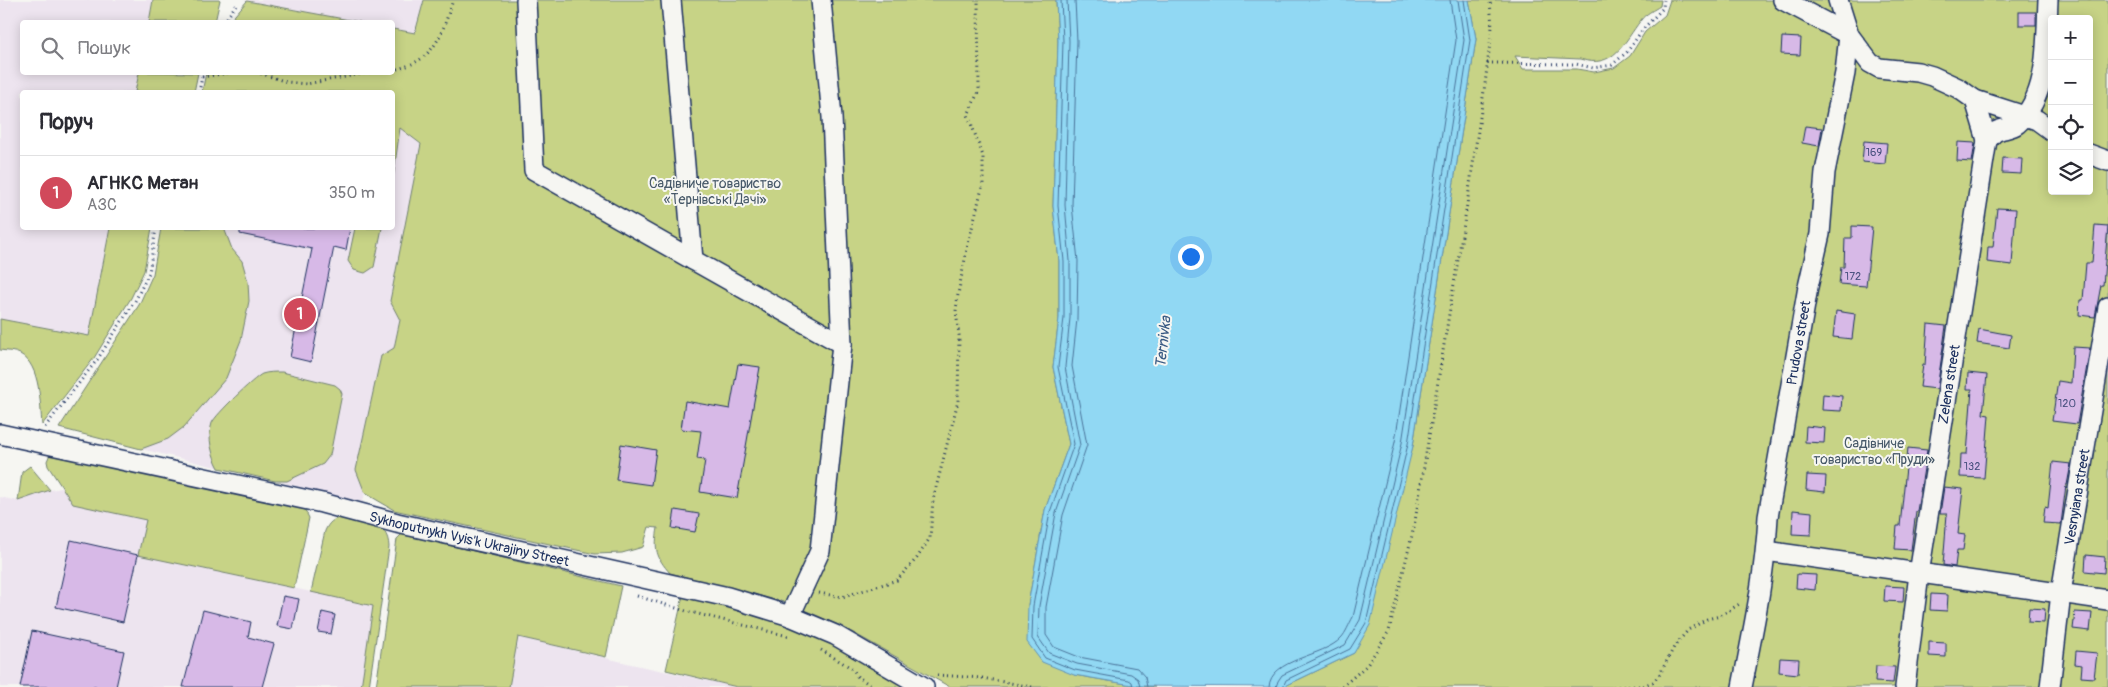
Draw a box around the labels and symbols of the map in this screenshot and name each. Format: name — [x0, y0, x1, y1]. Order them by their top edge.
house number: 169 — [1866, 146, 1883, 159]
park label: Садівниче товариство «Тернівські Дачі» — [649, 175, 782, 208]
your location — [1178, 244, 1204, 270]
house number: 172 — [1845, 270, 1861, 283]
pin: 1 — [284, 295, 316, 333]
street label: Prudova street — [1783, 299, 1815, 386]
water label: Ternivka — [1151, 314, 1176, 369]
street label: Zelena street — [1935, 343, 1964, 425]
house number: 120 — [2058, 397, 2076, 410]
park label: Садівниче товариство «Пруди» — [1813, 435, 1935, 468]
street label: Vesnyiana street — [2061, 447, 2094, 546]
house number: 132 — [1964, 460, 1980, 473]
street label: Sykhoputnykh Vyis'k Ukrajiny Street — [367, 508, 571, 570]

